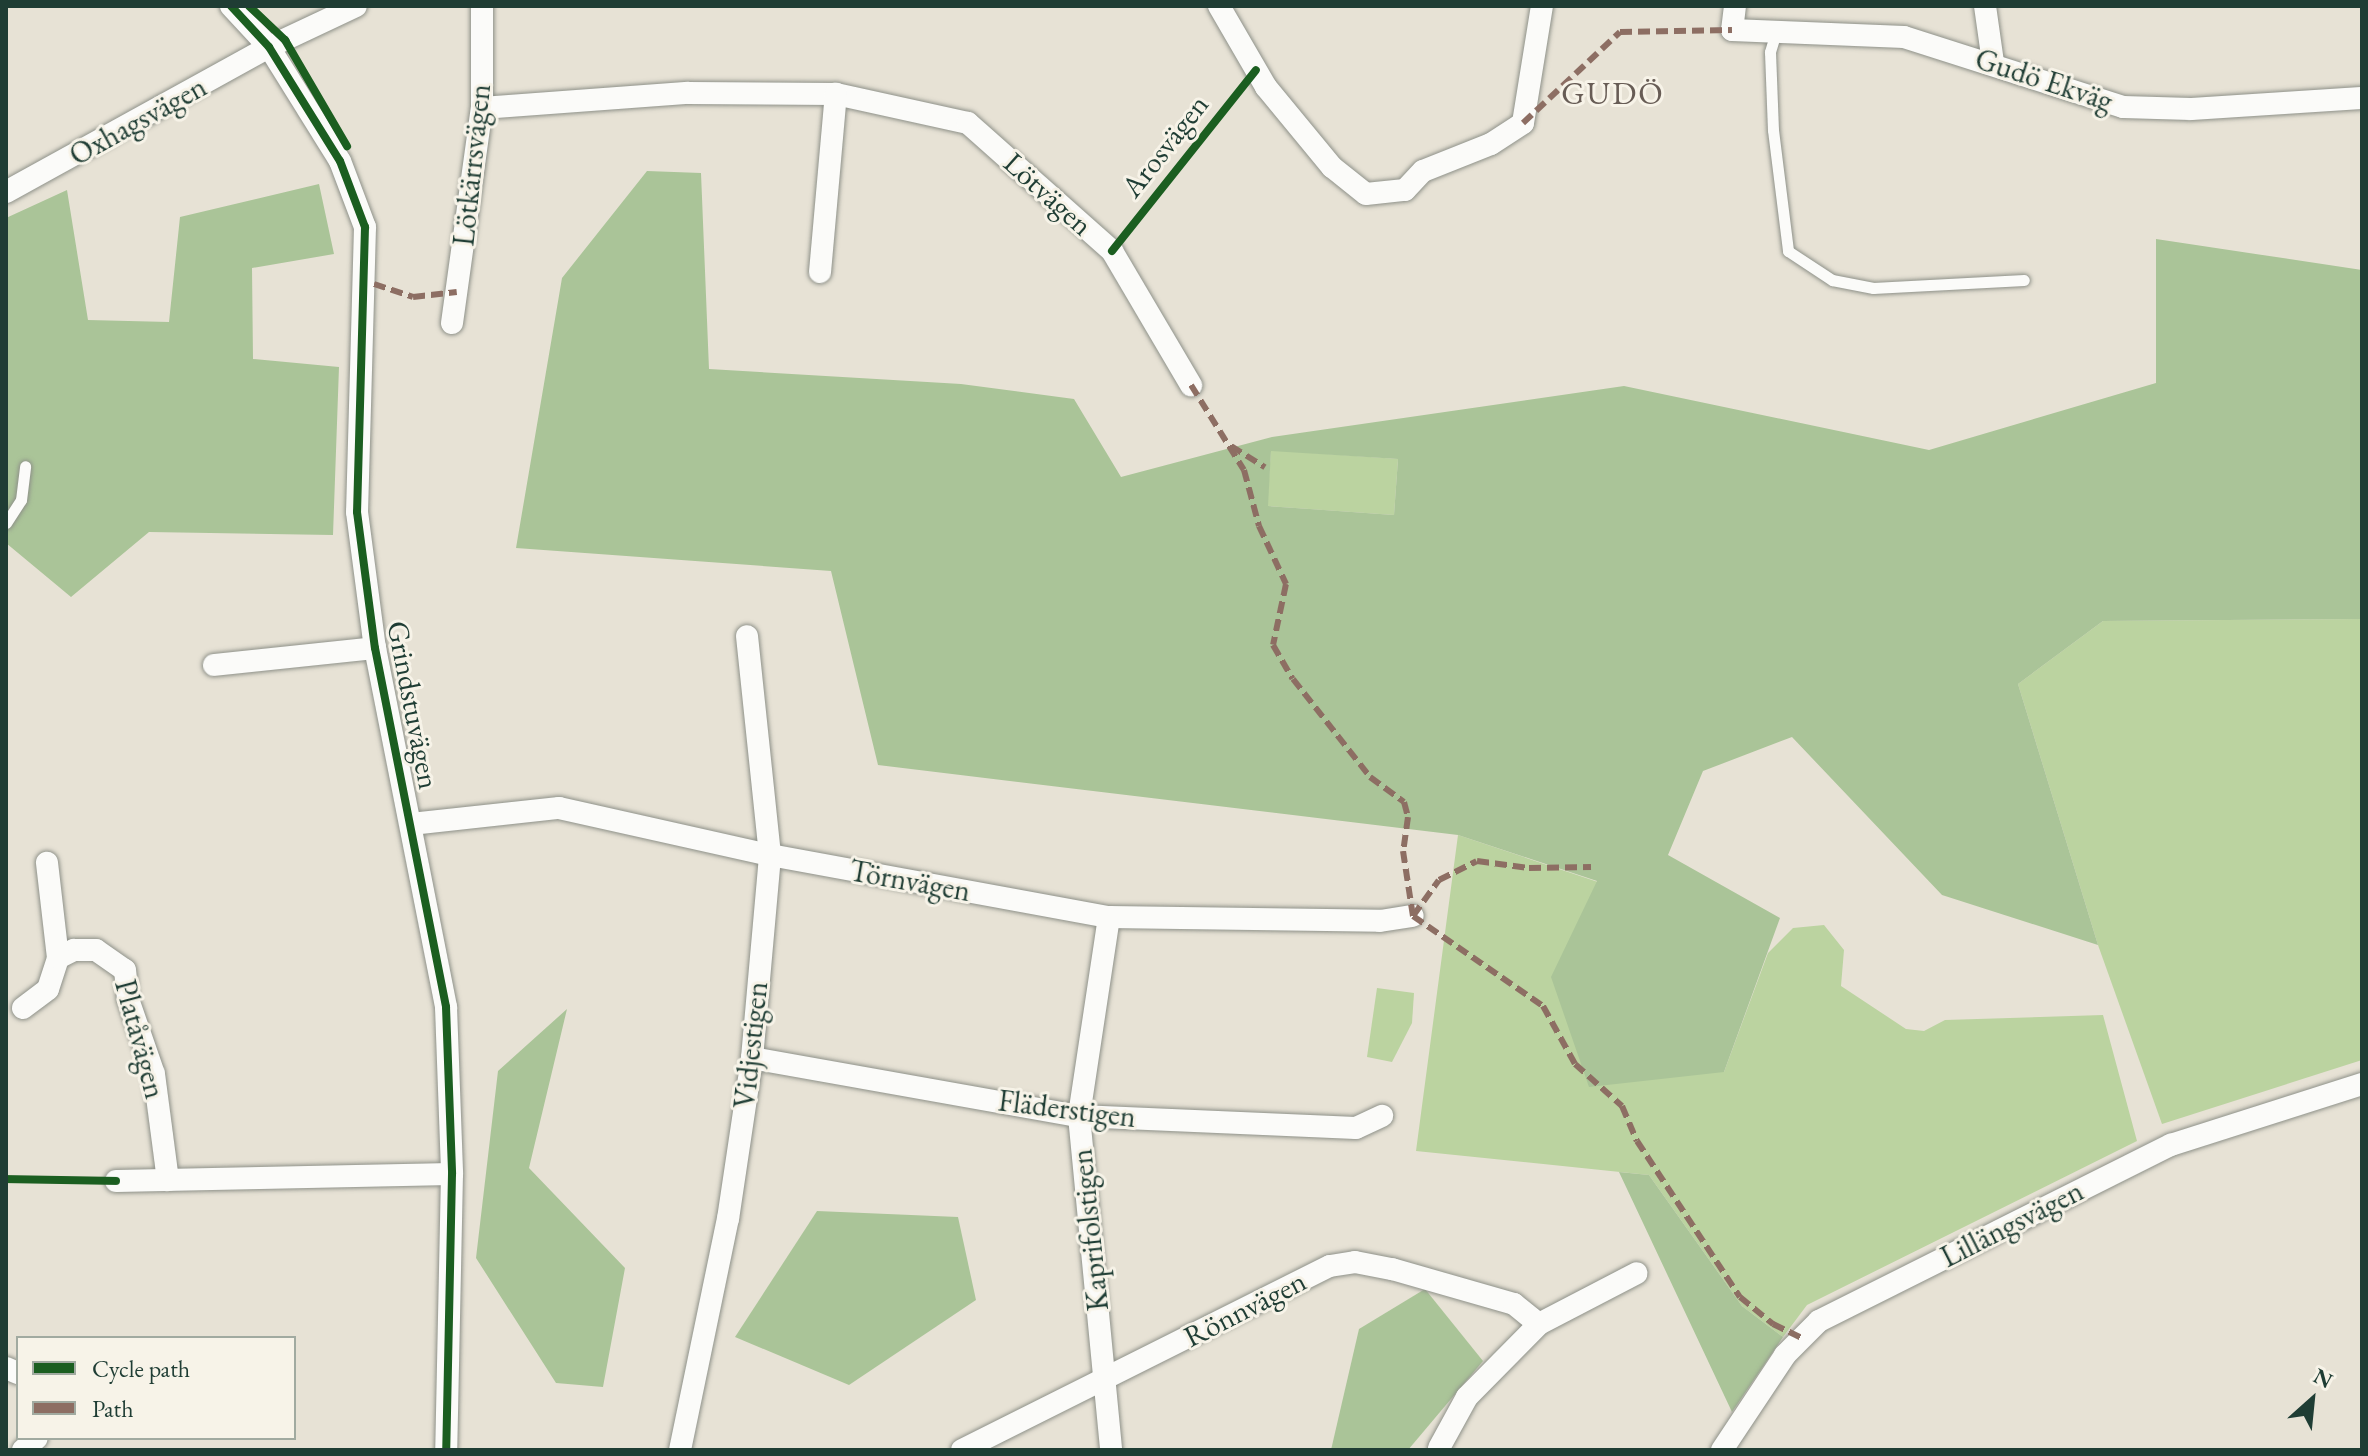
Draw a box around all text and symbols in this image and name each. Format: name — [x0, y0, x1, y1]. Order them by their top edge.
street label: Gudö Ekväg — [1971, 41, 2117, 119]
street label: Oxhagsvägen — [63, 69, 213, 173]
district label: GUDÖ — [1561, 74, 1665, 112]
street label: Lötkärrsvägen — [446, 82, 498, 248]
street label: Arosvägen — [1114, 87, 1216, 205]
street label: Lötvägen — [996, 145, 1100, 243]
street label: Grindstuvägen — [379, 618, 447, 792]
street label: Törnvägen — [847, 853, 973, 909]
street label: Platåvägen — [107, 976, 173, 1102]
street label: Vidjestigen — [726, 980, 776, 1110]
street label: Fläderstigen — [996, 1083, 1138, 1135]
street label: Kaprifolstigen — [1064, 1147, 1116, 1313]
street label: Lillängsvägen — [1935, 1173, 2089, 1275]
street label: Rönnvägen — [1178, 1263, 1312, 1355]
legend — [16, 1336, 296, 1440]
text: Cycle path — [92, 1353, 190, 1384]
north arrow — [2272, 1360, 2352, 1440]
text: N — [2309, 1361, 2338, 1395]
text: Path — [92, 1393, 134, 1424]

